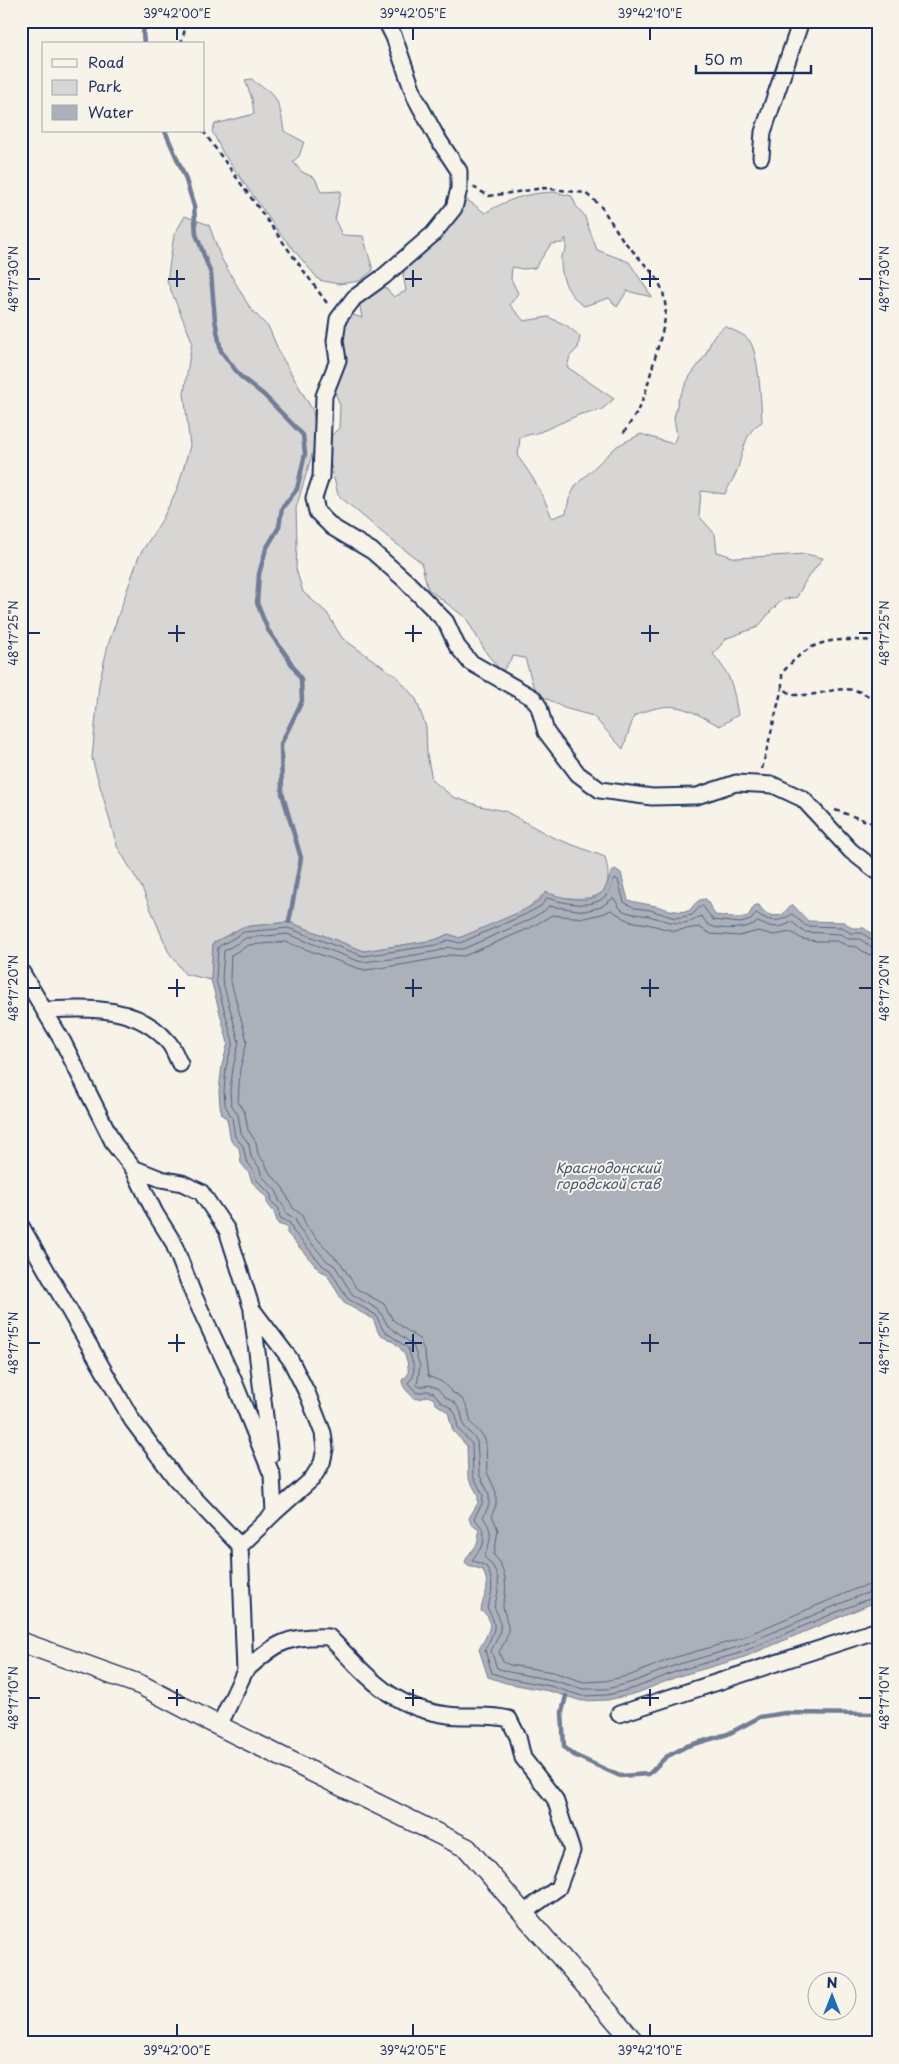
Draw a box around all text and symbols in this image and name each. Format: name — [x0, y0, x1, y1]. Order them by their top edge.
text: 39°42'00"E — [143, 4, 211, 22]
text: 39°42'05"E — [379, 4, 447, 22]
text: 39°42'10"E — [617, 4, 683, 22]
legend — [42, 42, 205, 132]
scale bar — [696, 42, 812, 74]
text: 50 m — [704, 47, 743, 70]
text: Road — [88, 50, 124, 73]
text: Park — [88, 74, 122, 97]
text: Water — [88, 100, 133, 123]
text: 48°17'30"N — [4, 246, 22, 312]
text: 48°17'30"N — [875, 246, 893, 312]
text: 48°17'25"N — [4, 600, 22, 666]
text: 48°17'25"N — [875, 600, 893, 666]
text: 48°17'20"N — [4, 955, 22, 1021]
text: 48°17'20"N — [875, 955, 893, 1021]
water label: Краснодонский городской став — [555, 1157, 662, 1194]
text: 48°17'15"N — [4, 1312, 22, 1374]
text: 48°17'15"N — [875, 1312, 893, 1374]
text: 48°17'10"N — [4, 1666, 22, 1730]
text: 48°17'10"N — [875, 1666, 893, 1730]
north arrow — [806, 1972, 856, 2022]
text: N — [826, 1972, 838, 1993]
text: 39°42'00"E — [143, 2041, 211, 2059]
text: 39°42'05"E — [379, 2041, 447, 2059]
text: 39°42'10"E — [617, 2041, 683, 2059]

